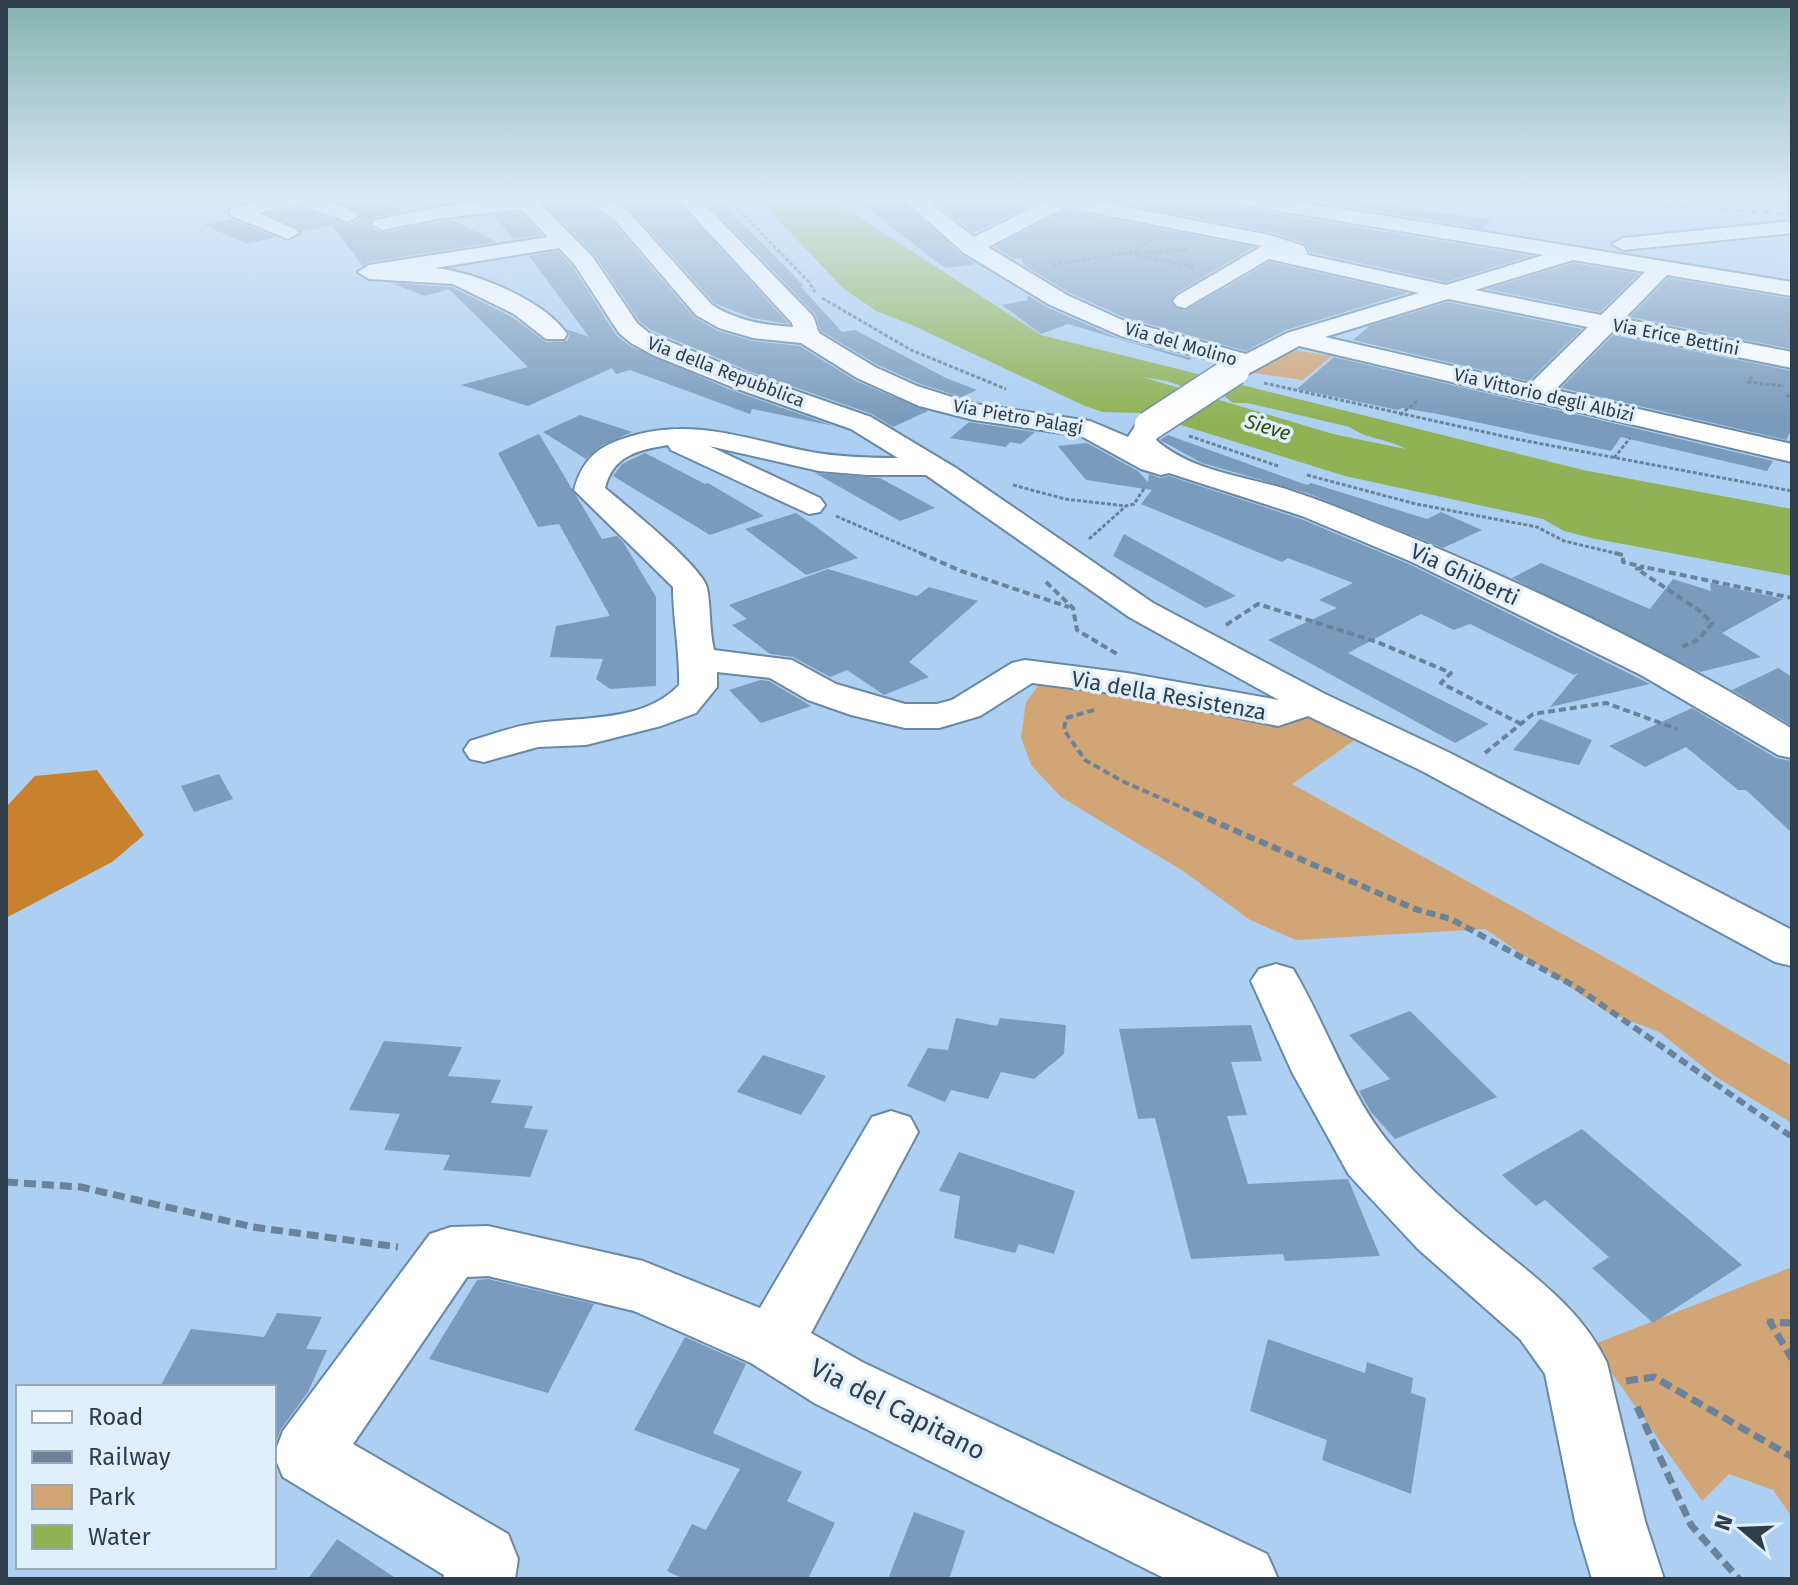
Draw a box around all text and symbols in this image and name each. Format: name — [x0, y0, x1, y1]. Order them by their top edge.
street label: Via Erice Bettini — [1611, 314, 1741, 360]
street label: Via del Molino — [1122, 317, 1240, 371]
street label: Via della Repubblica — [644, 332, 808, 412]
street label: Via Vittorio degli Albizi — [1452, 364, 1636, 426]
street label: Via Pietro Palagi — [951, 395, 1085, 439]
water label: Sieve — [1241, 408, 1294, 445]
street label: Via Ghiberti — [1406, 538, 1523, 611]
street label: Via della Resistenza — [1069, 665, 1268, 726]
street label: Via del Capitano — [805, 1352, 990, 1467]
legend — [16, 1385, 276, 1569]
text: Road — [88, 1403, 143, 1431]
text: Railway — [88, 1443, 171, 1471]
text: Park — [88, 1483, 136, 1511]
north arrow — [1702, 1489, 1782, 1569]
text: N — [1708, 1511, 1739, 1534]
text: Water — [88, 1523, 152, 1551]

